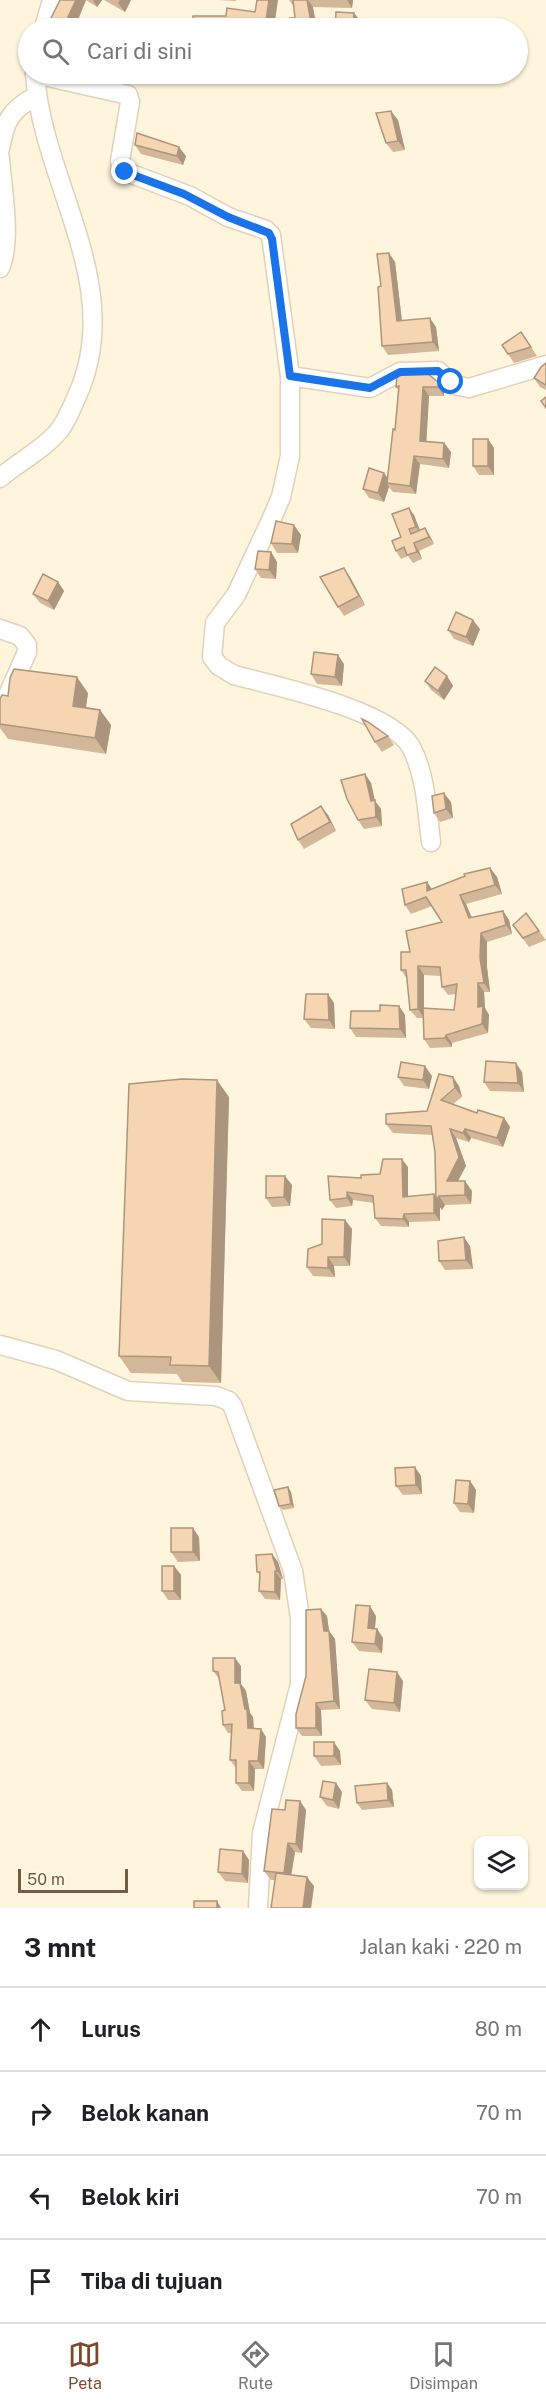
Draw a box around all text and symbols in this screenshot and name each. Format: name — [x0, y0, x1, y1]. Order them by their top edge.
search box — [18, 18, 528, 84]
icon: search — [39, 35, 72, 68]
text: Cari di sini — [87, 38, 192, 64]
route end — [111, 158, 137, 184]
route start — [437, 368, 463, 394]
map controls — [474, 1836, 528, 1890]
button: layers — [474, 1836, 528, 1890]
scale bar — [18, 1866, 128, 1894]
text: 50 m — [27, 1870, 65, 1889]
text: 3 mnt — [24, 1932, 96, 1963]
text: Jalan kaki · 220 m — [359, 1935, 522, 1959]
icon: ahead — [24, 2013, 57, 2046]
text: Lurus — [81, 2016, 141, 2042]
text: 80 m — [475, 2017, 522, 2041]
icon: right — [24, 2097, 57, 2130]
text: Belok kanan — [81, 2100, 209, 2126]
text: 70 m — [476, 2101, 522, 2125]
icon: left — [24, 2181, 57, 2214]
text: Belok kiri — [81, 2184, 179, 2210]
text: 70 m — [476, 2185, 522, 2209]
icon: arrive — [24, 2265, 57, 2298]
text: Tiba di tujuan — [81, 2268, 222, 2294]
tab: Peta — [68, 2338, 102, 2393]
tab: Rute — [238, 2338, 273, 2393]
tab: Disimpan — [409, 2338, 478, 2393]

